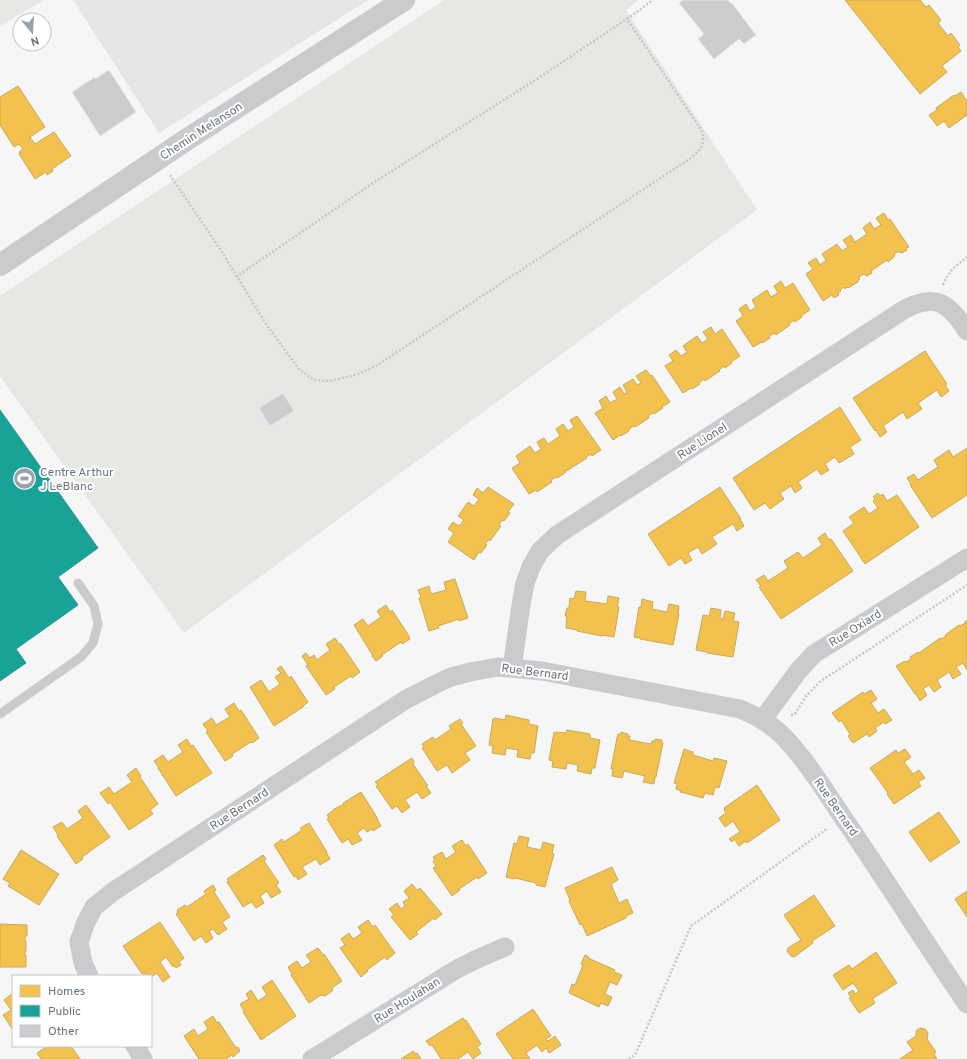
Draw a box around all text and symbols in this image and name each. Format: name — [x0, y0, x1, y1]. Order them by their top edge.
north arrow — [12, 12, 52, 52]
text: N — [29, 33, 41, 48]
street label: Chemin Melanson — [157, 99, 246, 165]
street label: Rue Lionel — [674, 420, 731, 464]
place label: Centre Arthur J LeBlanc — [40, 465, 114, 495]
sports icon: Centre Arthur J LeBlanc — [11, 466, 37, 492]
street label: Rue Oxiard — [826, 606, 885, 651]
street label: Rue Bernard — [500, 661, 569, 685]
street label: Rue Bernard — [809, 775, 861, 840]
street label: Rue Bernard — [207, 785, 272, 835]
street label: Rue Houlahan — [371, 974, 444, 1028]
legend — [12, 975, 152, 1047]
text: Homes — [48, 984, 85, 1000]
text: Public — [48, 1004, 81, 1020]
text: Other — [48, 1024, 80, 1040]

